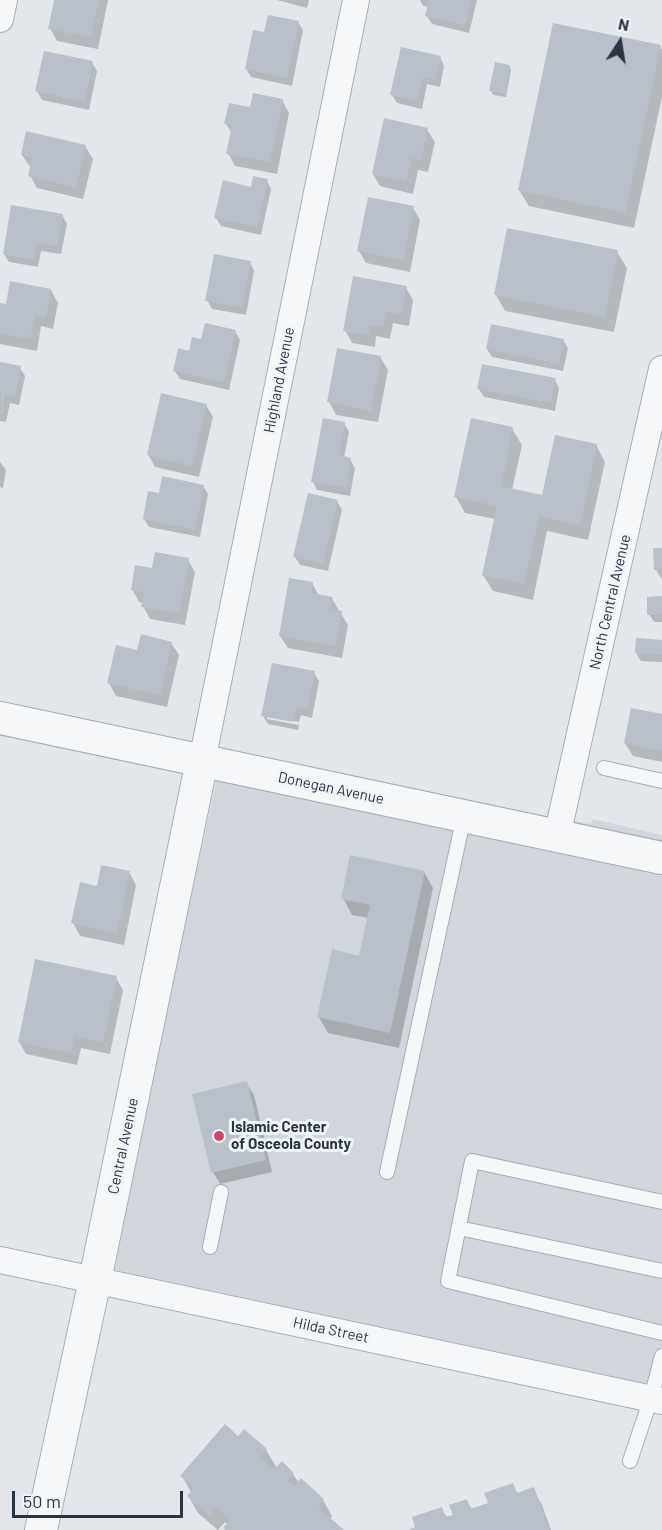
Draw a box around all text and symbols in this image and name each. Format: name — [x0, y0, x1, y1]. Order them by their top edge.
north arrow — [590, 12, 650, 72]
text: N — [617, 14, 631, 34]
street label: Highland Avenue — [260, 325, 298, 435]
street label: North Central Avenue — [586, 533, 634, 671]
street label: Donegan Avenue — [276, 768, 386, 808]
street label: Central Avenue — [104, 1096, 142, 1196]
place label: Islamic Center of Osceola County — [231, 1118, 351, 1153]
marker: Islamic Center of Osceola County — [212, 1129, 226, 1143]
street label: Hilda Street — [292, 1313, 370, 1347]
scale bar — [15, 1479, 186, 1517]
text: 50 m — [23, 1490, 61, 1512]

